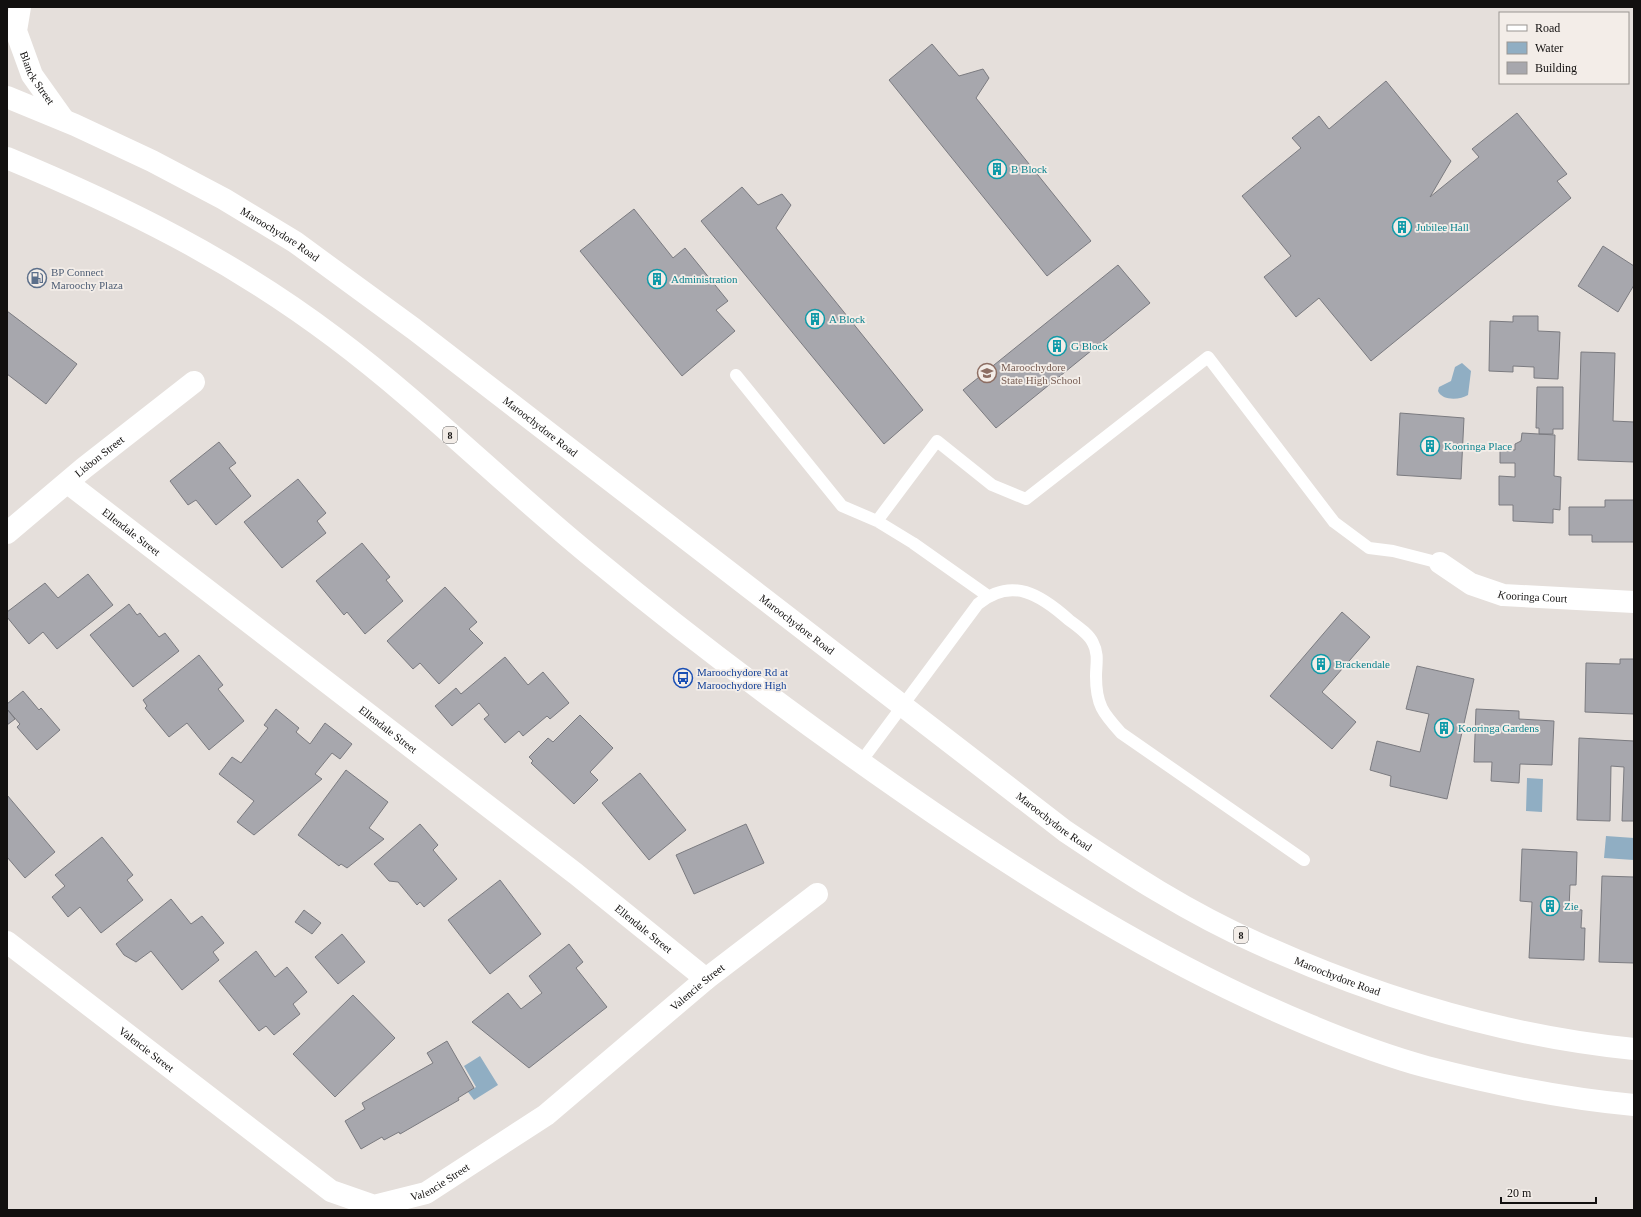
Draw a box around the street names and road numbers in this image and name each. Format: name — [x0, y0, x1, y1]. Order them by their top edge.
street label: Blanck Street — [18, 49, 57, 107]
street label: Maroochydore Road — [239, 205, 322, 264]
street label: Maroochydore Road — [501, 394, 580, 459]
road number: 8 — [443, 427, 457, 443]
street label: Lisbon Street — [72, 433, 126, 479]
street label: Ellendale Street — [100, 506, 163, 558]
street label: Kooringa Court — [1496, 588, 1568, 604]
street label: Maroochydore Road — [757, 592, 837, 657]
street label: Ellendale Street — [357, 703, 420, 756]
street label: Maroochydore Road — [1014, 790, 1094, 853]
street label: Ellendale Street — [613, 902, 675, 955]
road number: 8 — [1234, 927, 1248, 943]
street label: Maroochydore Road — [1293, 954, 1382, 998]
street label: Valencie Street — [668, 961, 727, 1013]
street label: Valencie Street — [117, 1024, 177, 1074]
street label: Valencie Street — [409, 1160, 472, 1203]

